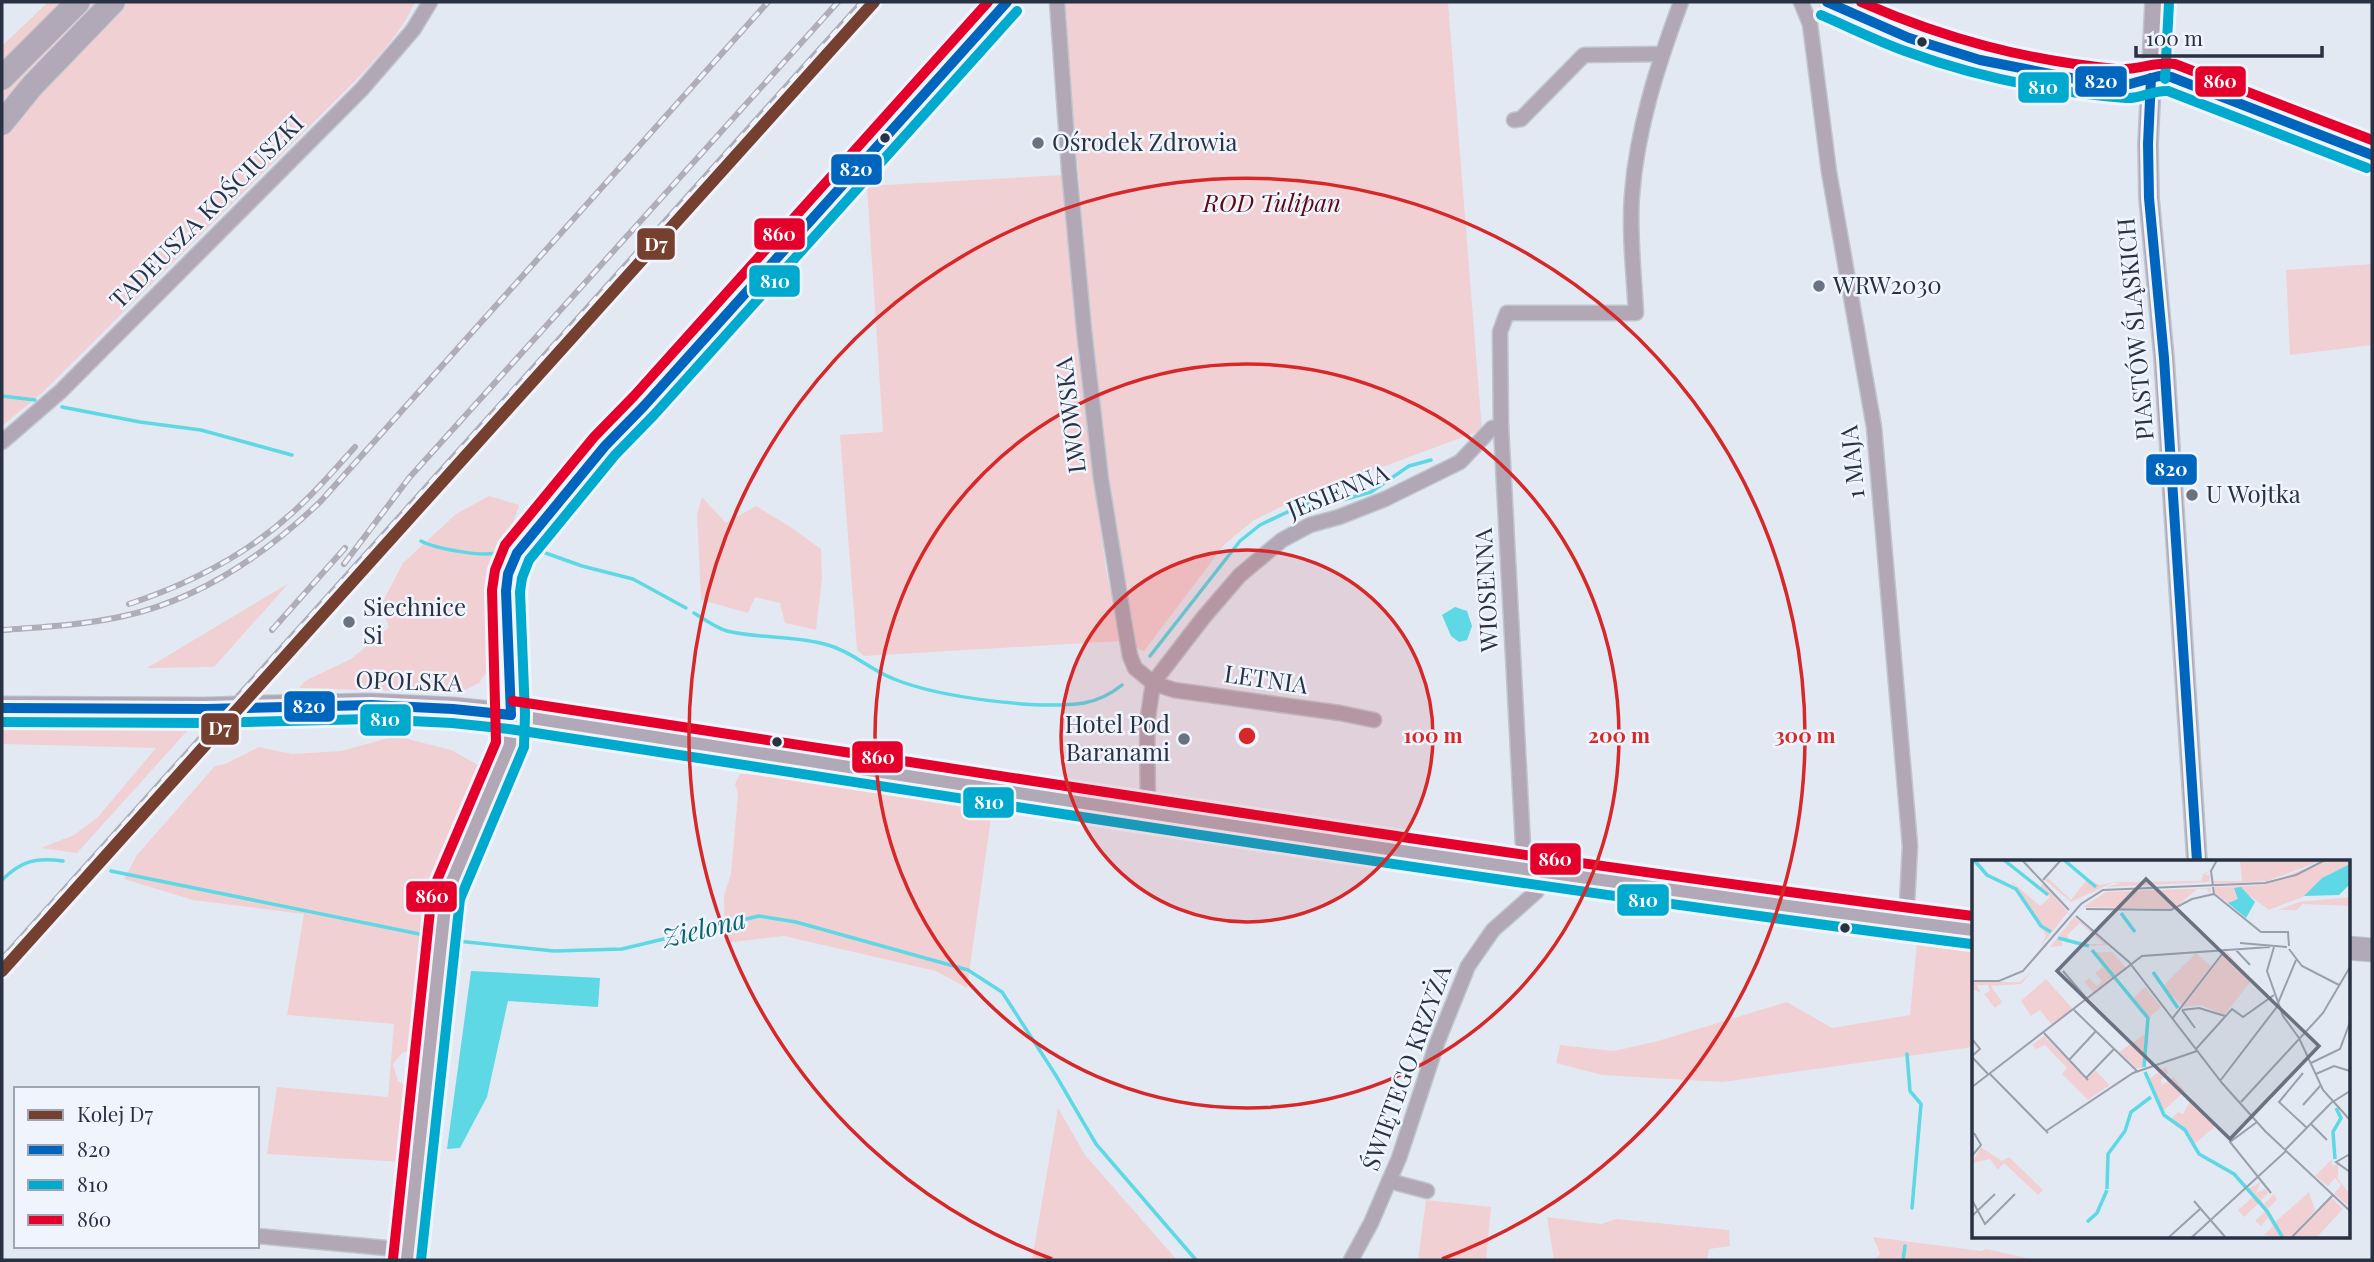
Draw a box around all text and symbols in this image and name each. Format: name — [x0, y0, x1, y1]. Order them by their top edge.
scale bar — [2136, 14, 2322, 58]
text: 100 m — [2146, 23, 2203, 51]
unlabelled marker — [1915, 35, 1929, 49]
line badge: 820 — [2074, 65, 2128, 98]
line badge: 860 — [2194, 65, 2247, 98]
text: 820 — [2085, 67, 2117, 93]
text: 860 — [2203, 67, 2237, 93]
line badge: 810 — [2017, 71, 2070, 104]
text: 810 — [2028, 73, 2058, 99]
street label: TADEUSZA KOŚCIUSZKI — [102, 107, 310, 315]
place label: Ośrodek Zdrowia — [1052, 125, 1238, 157]
unlabelled marker — [878, 131, 892, 145]
marker: Ośrodek Zdrowia — [1030, 135, 1046, 151]
line badge: 820 — [830, 153, 883, 186]
text: 820 — [840, 155, 872, 181]
park label: ROD Tulipan — [1202, 186, 1341, 218]
line badge: 860 — [753, 217, 806, 251]
street label: PIASTÓW ŚLĄSKICH — [2108, 217, 2160, 442]
text: 860 — [762, 220, 796, 246]
line badge: D7 — [636, 227, 676, 261]
text: D7 — [644, 230, 668, 256]
line badge: 810 — [748, 264, 801, 298]
text: 810 — [760, 267, 790, 293]
place label: WRW2030 — [1832, 268, 1942, 300]
marker: WRW2030 — [1811, 278, 1827, 294]
street label: LWOWSKA — [1046, 355, 1092, 475]
street label: 1 MAJA — [1831, 423, 1871, 500]
line badge: 820 — [2145, 453, 2198, 486]
street label: JESIENNA — [1281, 455, 1394, 525]
text: 820 — [2155, 455, 2187, 481]
place label: U Wojtka — [2206, 477, 2301, 509]
marker: U Wojtka — [2184, 487, 2200, 503]
street label: WIOSENNA — [1466, 527, 1504, 654]
place label: Siechnice Si — [363, 590, 466, 650]
marker: Siechnice Si — [341, 614, 357, 630]
street label: LETNIA — [1223, 656, 1311, 700]
street label: OPOLSKA — [355, 662, 464, 698]
line badge: 820 — [283, 690, 336, 723]
text: 820 — [293, 692, 325, 718]
line badge: 810 — [359, 703, 412, 737]
text: 810 — [370, 705, 400, 731]
place label: Hotel Pod Baranami — [1065, 707, 1170, 767]
line badge: D7 — [200, 712, 240, 746]
text: D7 — [208, 714, 232, 740]
text: 100 m — [1403, 720, 1463, 748]
text: 200 m — [1588, 720, 1650, 748]
text: 300 m — [1774, 720, 1836, 748]
centre of rings — [1235, 724, 1259, 748]
marker: Hotel Pod Baranami — [1176, 731, 1192, 747]
unlabelled marker — [770, 735, 784, 749]
line badge: 860 — [851, 740, 904, 774]
text: 860 — [861, 743, 895, 769]
line badge: 810 — [962, 786, 1015, 819]
text: 810 — [974, 788, 1004, 814]
line badge: 860 — [1529, 842, 1582, 876]
text: 860 — [1538, 845, 1572, 871]
inset map — [1972, 860, 2350, 1238]
line badge: 860 — [405, 880, 458, 913]
text: 860 — [415, 882, 449, 908]
line badge: 810 — [1616, 883, 1670, 917]
text: 810 — [1628, 886, 1658, 912]
water label: Zielona — [656, 900, 749, 955]
unlabelled marker — [1838, 921, 1852, 935]
street label: ŚWIĘTEGO KRZYŻA — [1353, 959, 1458, 1175]
legend — [14, 1087, 259, 1248]
text: Kolej D7 — [77, 1099, 153, 1127]
text: 820 — [77, 1134, 111, 1162]
text: 810 — [77, 1169, 108, 1197]
text: 860 — [77, 1204, 111, 1232]

